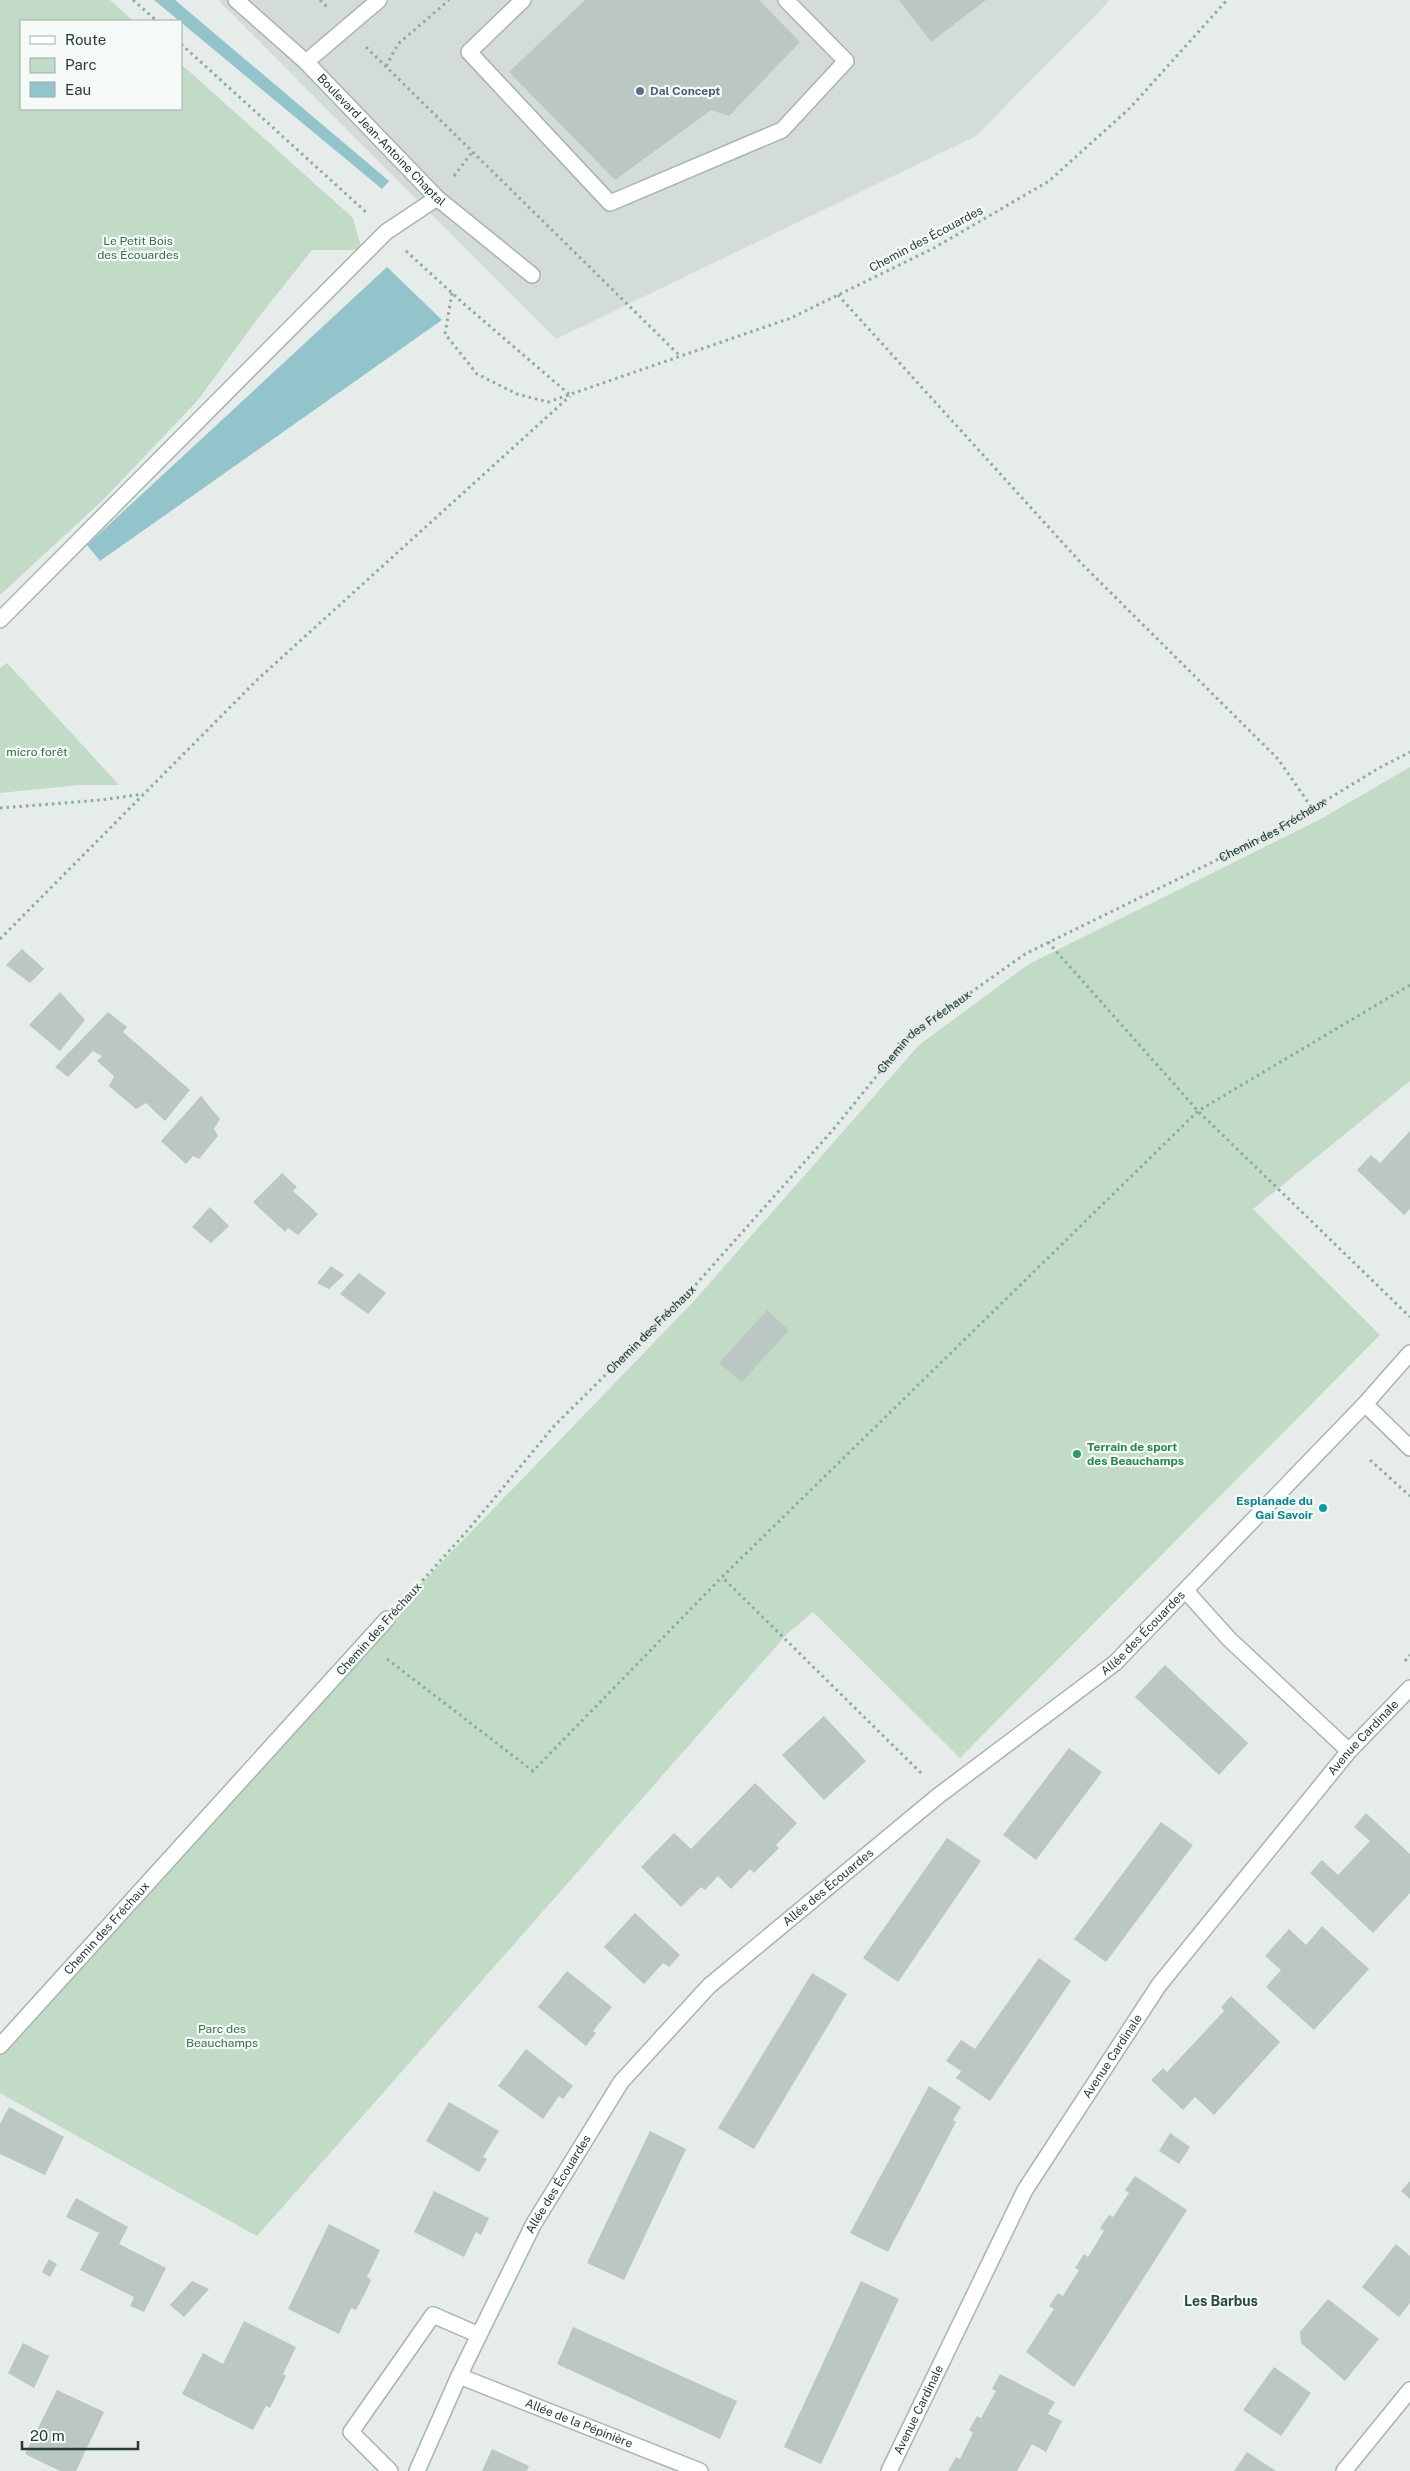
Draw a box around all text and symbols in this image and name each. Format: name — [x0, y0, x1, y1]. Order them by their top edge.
legend — [20, 20, 182, 110]
text: Route — [65, 31, 106, 48]
text: Parc — [65, 56, 97, 73]
street label: Boulevard Jean-Antoine Chaptal — [314, 71, 448, 209]
text: Eau — [65, 81, 91, 98]
place label: Dal Concept — [650, 84, 720, 98]
marker: Dal Concept — [634, 85, 646, 97]
street label: Chemin des Écouardes — [867, 203, 985, 275]
park label: Le Petit Bois des Écouardes — [97, 234, 179, 262]
park label: micro forêt — [6, 745, 68, 759]
street label: Chemin des Fréchaux — [1217, 795, 1329, 865]
street label: Chemin des Fréchaux — [875, 987, 974, 1076]
street label: Chemin des Fréchaux — [603, 1282, 699, 1377]
place label: Terrain de sport des Beauchamps — [1087, 1440, 1184, 1468]
marker: Terrain de sport des Beauchamps — [1071, 1448, 1083, 1460]
place label: Esplanade du Gai Savoir — [1236, 1494, 1313, 1522]
marker: Esplanade du Gai Savoir — [1317, 1502, 1329, 1514]
street label: Chemin des Fréchaux — [334, 1579, 425, 1678]
street label: Allée des Écouardes — [1098, 1588, 1188, 1678]
street label: Avenue Cardinale — [1325, 1697, 1402, 1778]
street label: Allée des Écouardes — [780, 1846, 876, 1929]
street label: Chemin des Fréchaux — [61, 1879, 153, 1977]
street label: Avenue Cardinale — [1080, 2011, 1145, 2101]
park label: Parc des Beauchamps — [186, 2022, 258, 2050]
street label: Allée des Écouardes — [523, 2132, 594, 2236]
district label: Les Barbus — [1184, 2293, 1258, 2309]
street label: Avenue Cardinale — [891, 2363, 946, 2457]
street label: Allée de la Pépinière — [523, 2396, 635, 2451]
scale bar — [22, 2418, 139, 2450]
text: 20 m — [30, 2427, 65, 2444]

